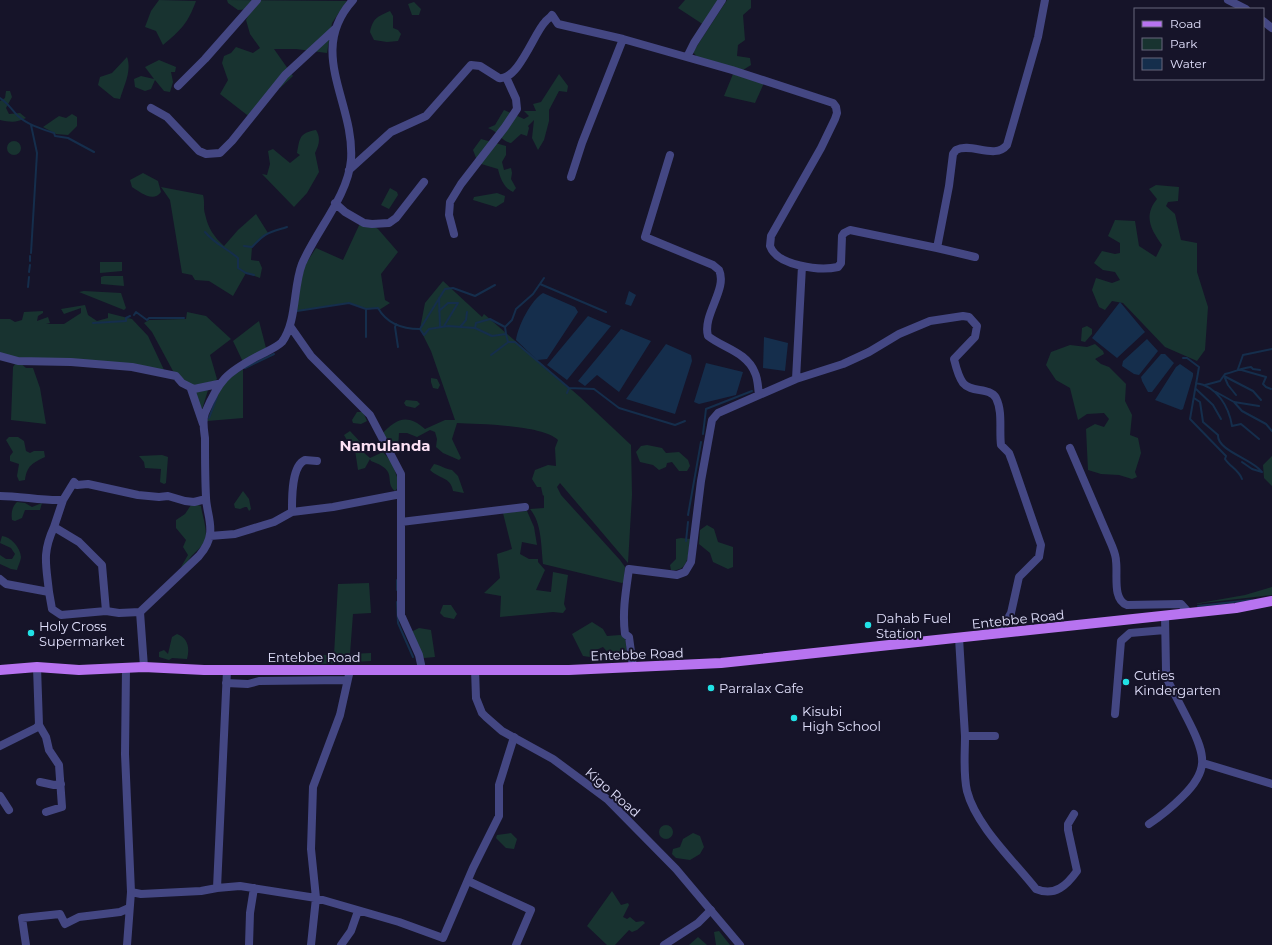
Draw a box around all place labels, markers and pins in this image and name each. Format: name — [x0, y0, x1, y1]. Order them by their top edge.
place label: Dahab Fuel Station — [876, 610, 951, 641]
place label: Holy Cross Supermarket — [39, 618, 125, 649]
marker: Dahab Fuel Station — [863, 620, 873, 630]
marker: Holy Cross Supermarket — [26, 628, 36, 638]
place label: Cuties Kindergarten — [1134, 667, 1221, 698]
marker: Cuties Kindergarten — [1121, 677, 1131, 687]
place label: Parralax Cafe — [719, 680, 804, 696]
marker: Parralax Cafe — [706, 683, 716, 693]
place label: Kisubi High School — [802, 703, 881, 734]
marker: Kisubi High School — [789, 713, 799, 723]

